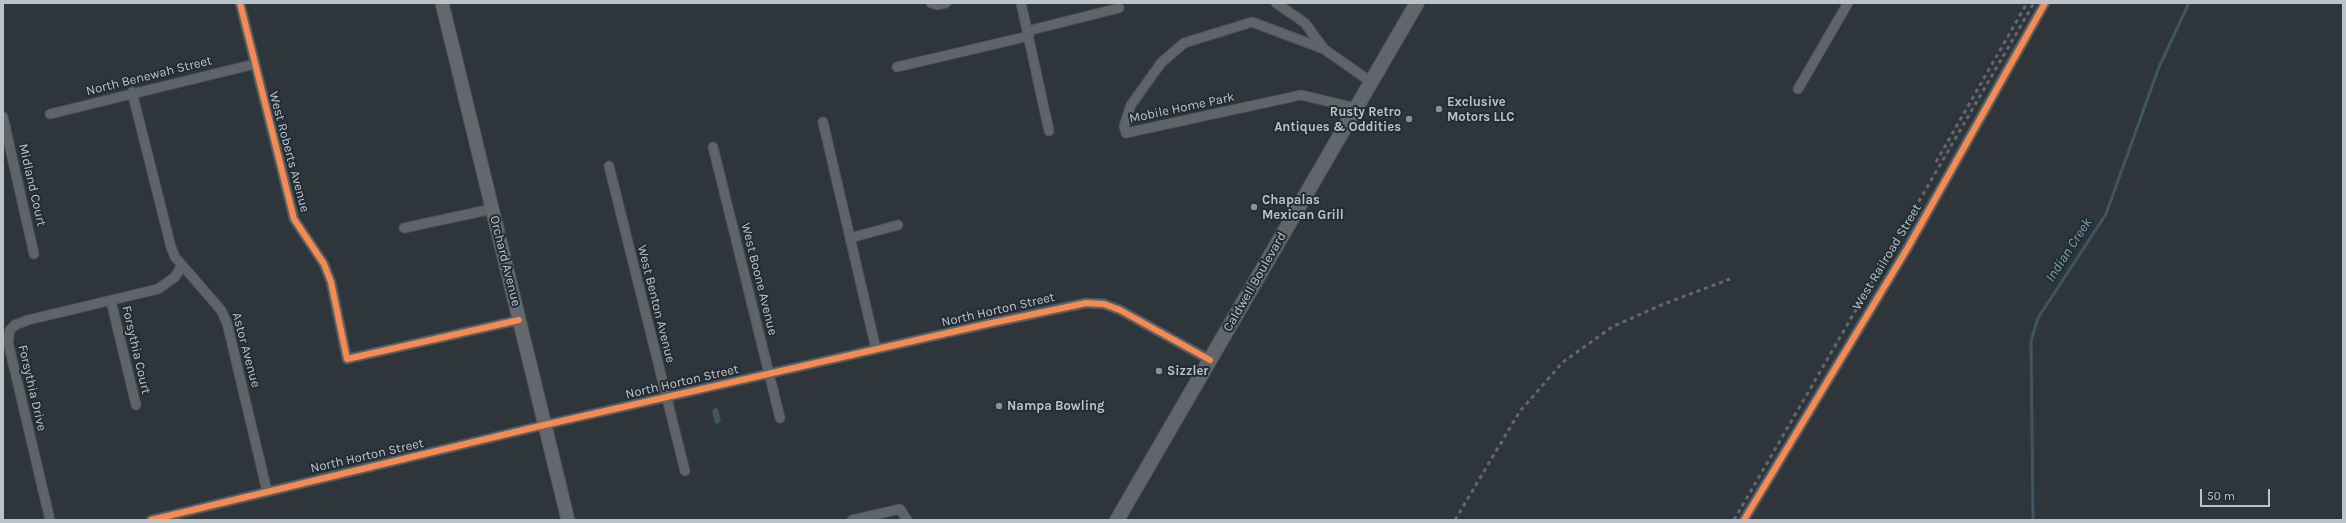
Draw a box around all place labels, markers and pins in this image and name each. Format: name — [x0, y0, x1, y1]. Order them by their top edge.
place label: Exclusive Motors LLC — [1447, 94, 1515, 125]
place label: Rusty Retro Antiques & Oddities — [1274, 104, 1401, 135]
marker: Exclusive Motors LLC — [1434, 104, 1444, 114]
marker: Rusty Retro Antiques & Oddities — [1404, 114, 1414, 124]
place label: Chapalas Mexican Grill — [1262, 192, 1344, 223]
marker: Chapalas Mexican Grill — [1249, 202, 1259, 212]
place label: Sizzler — [1167, 363, 1208, 379]
marker: Sizzler — [1154, 366, 1164, 376]
place label: Nampa Bowling — [1007, 398, 1105, 414]
marker: Nampa Bowling — [994, 401, 1004, 411]

